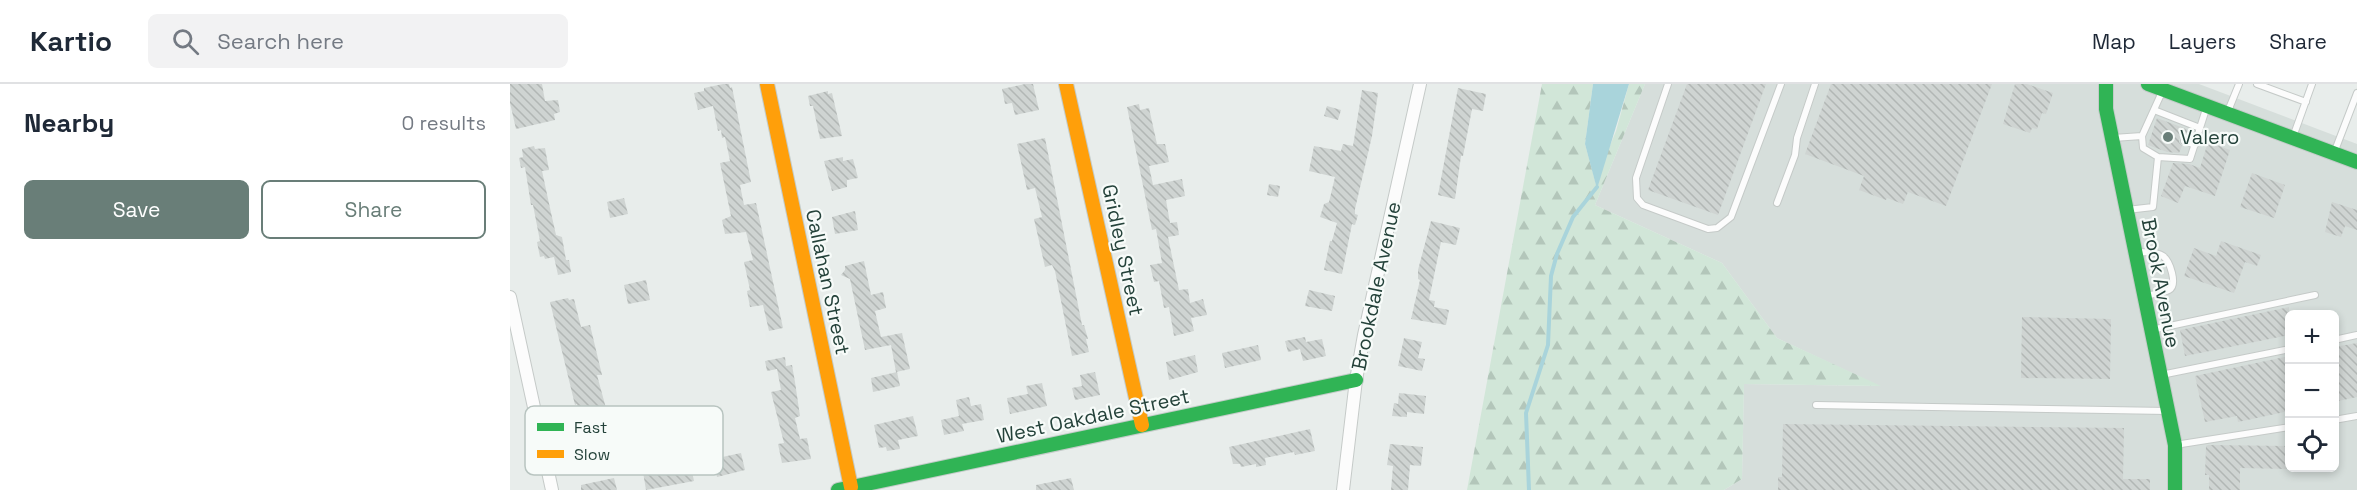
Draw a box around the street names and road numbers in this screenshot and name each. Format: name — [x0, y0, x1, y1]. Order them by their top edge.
street label: Gridley Street — [1096, 182, 1150, 318]
street label: Brookdale Avenue — [1345, 199, 1407, 373]
street label: Callahan Street — [800, 207, 856, 357]
street label: Brook Avenue — [2136, 216, 2186, 350]
street label: West Oakdale Street — [994, 383, 1192, 449]

